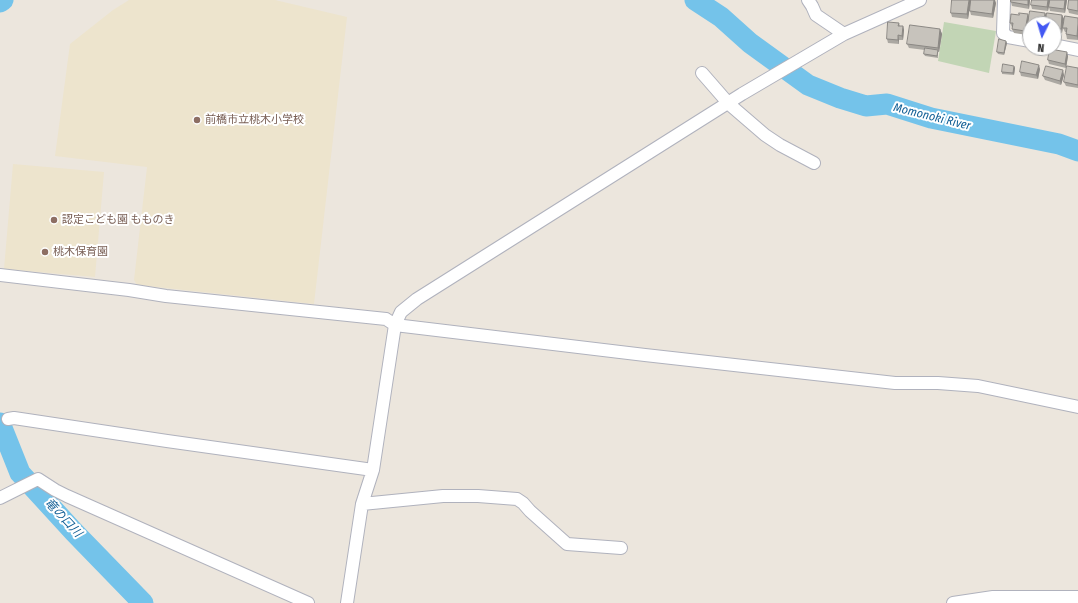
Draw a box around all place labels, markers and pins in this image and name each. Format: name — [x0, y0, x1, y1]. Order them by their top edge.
place label: 前橋市立桃木小学校 — [205, 113, 304, 127]
marker: 前橋市立桃木小学校 — [192, 115, 202, 125]
place label: 認定こども園 もものき — [62, 213, 175, 227]
marker: 認定こども園 もものき — [49, 215, 59, 225]
place label: 桃木保育園 — [53, 245, 108, 259]
marker: 桃木保育園 — [40, 247, 50, 257]

